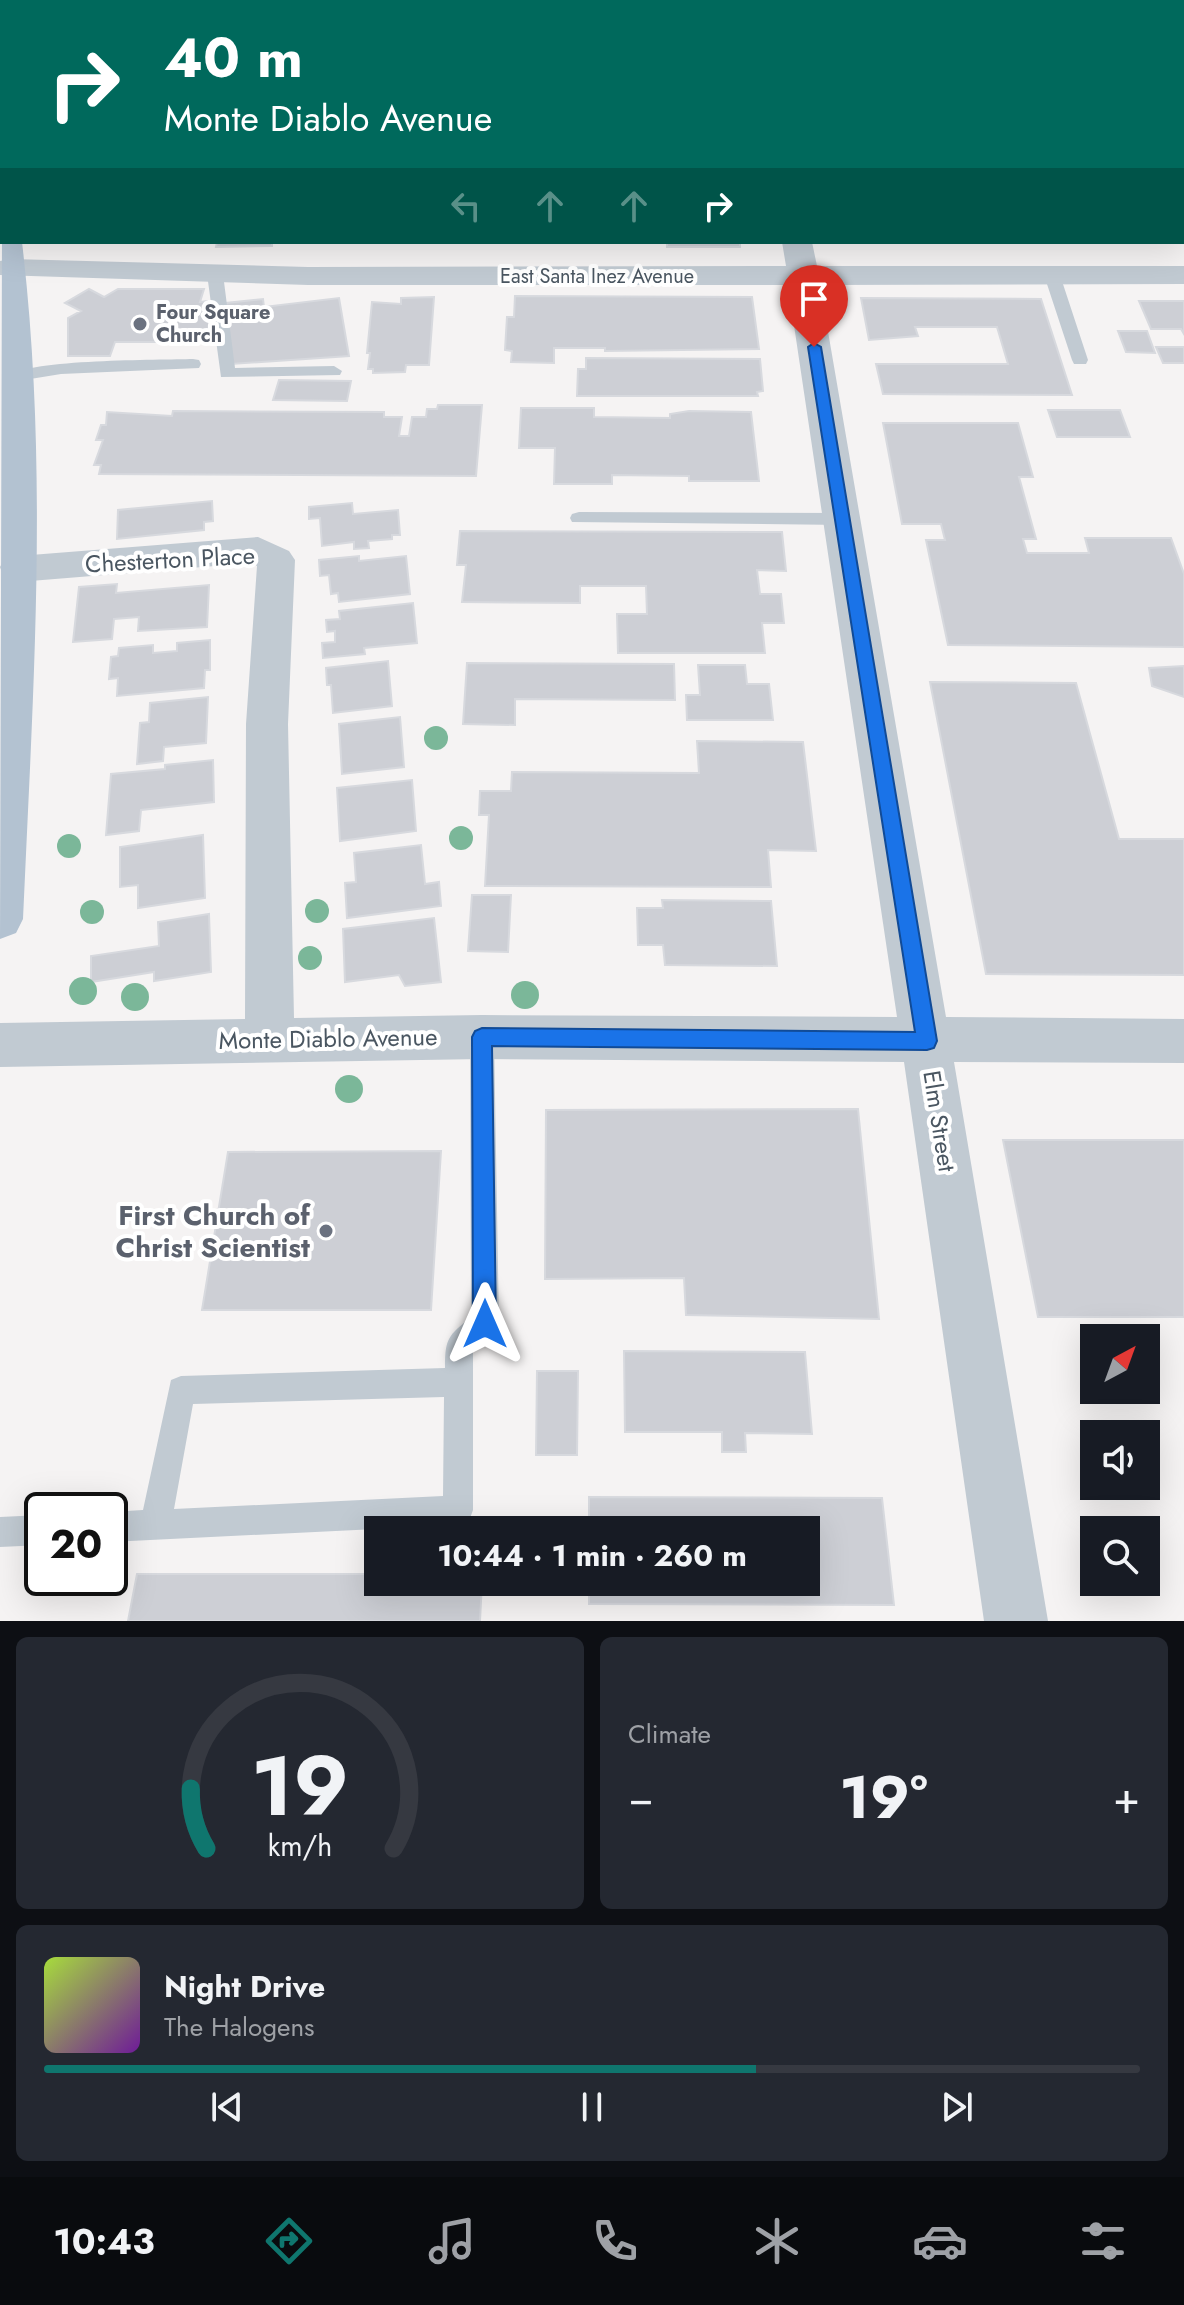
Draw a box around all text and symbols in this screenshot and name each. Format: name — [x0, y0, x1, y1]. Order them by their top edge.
text: 40 m — [164, 17, 303, 98]
icon: right — [32, 32, 136, 136]
text: Monte Diablo Avenue — [164, 92, 492, 144]
icon: left — [444, 184, 488, 228]
icon: ahead — [528, 184, 572, 228]
icon: ahead — [612, 184, 656, 228]
icon: right — [696, 184, 740, 228]
street label: East Santa Inez Avenue — [500, 262, 694, 291]
pin — [780, 265, 848, 347]
icon: arrive — [792, 277, 836, 321]
place label: Four Square Church — [156, 298, 270, 350]
marker: Four Square Church — [131, 315, 149, 333]
street label: Chesterton Place — [84, 538, 256, 581]
street label: Monte Diablo Avenue — [218, 1019, 438, 1058]
street label: Elm Street — [914, 1068, 965, 1174]
place label: First Church of Christ Scientist — [116, 1195, 311, 1268]
marker: First Church of Christ Scientist — [317, 1222, 335, 1240]
position arrow — [443, 1282, 527, 1366]
north arrow — [1080, 1324, 1160, 1404]
map controls — [1080, 1324, 1160, 1596]
button: sound — [1080, 1420, 1160, 1500]
speed limit sign: 20 — [24, 1492, 128, 1596]
button: search — [1080, 1516, 1160, 1596]
text: 10:44 · 1 min · 260 m — [437, 1534, 747, 1577]
text: Climate — [628, 1715, 711, 1753]
text: 19 — [251, 1726, 349, 1846]
text: 19° — [839, 1754, 928, 1841]
text: − — [628, 1766, 654, 1830]
text: + — [1113, 1766, 1140, 1830]
text: km/h — [268, 1825, 332, 1867]
text: Night Drive — [164, 1965, 325, 2008]
text: The Halogens — [164, 2008, 315, 2046]
icon: previous — [205, 2085, 249, 2129]
icon: pause — [570, 2085, 614, 2129]
icon: next — [935, 2085, 979, 2129]
icon: directions — [261, 2213, 317, 2269]
icon: music — [424, 2213, 480, 2269]
icon: phone — [587, 2213, 643, 2269]
icon: climate — [749, 2213, 805, 2269]
icon: car — [912, 2213, 968, 2269]
icon: filters — [1075, 2213, 1131, 2269]
text: 10:43 — [53, 2215, 155, 2267]

